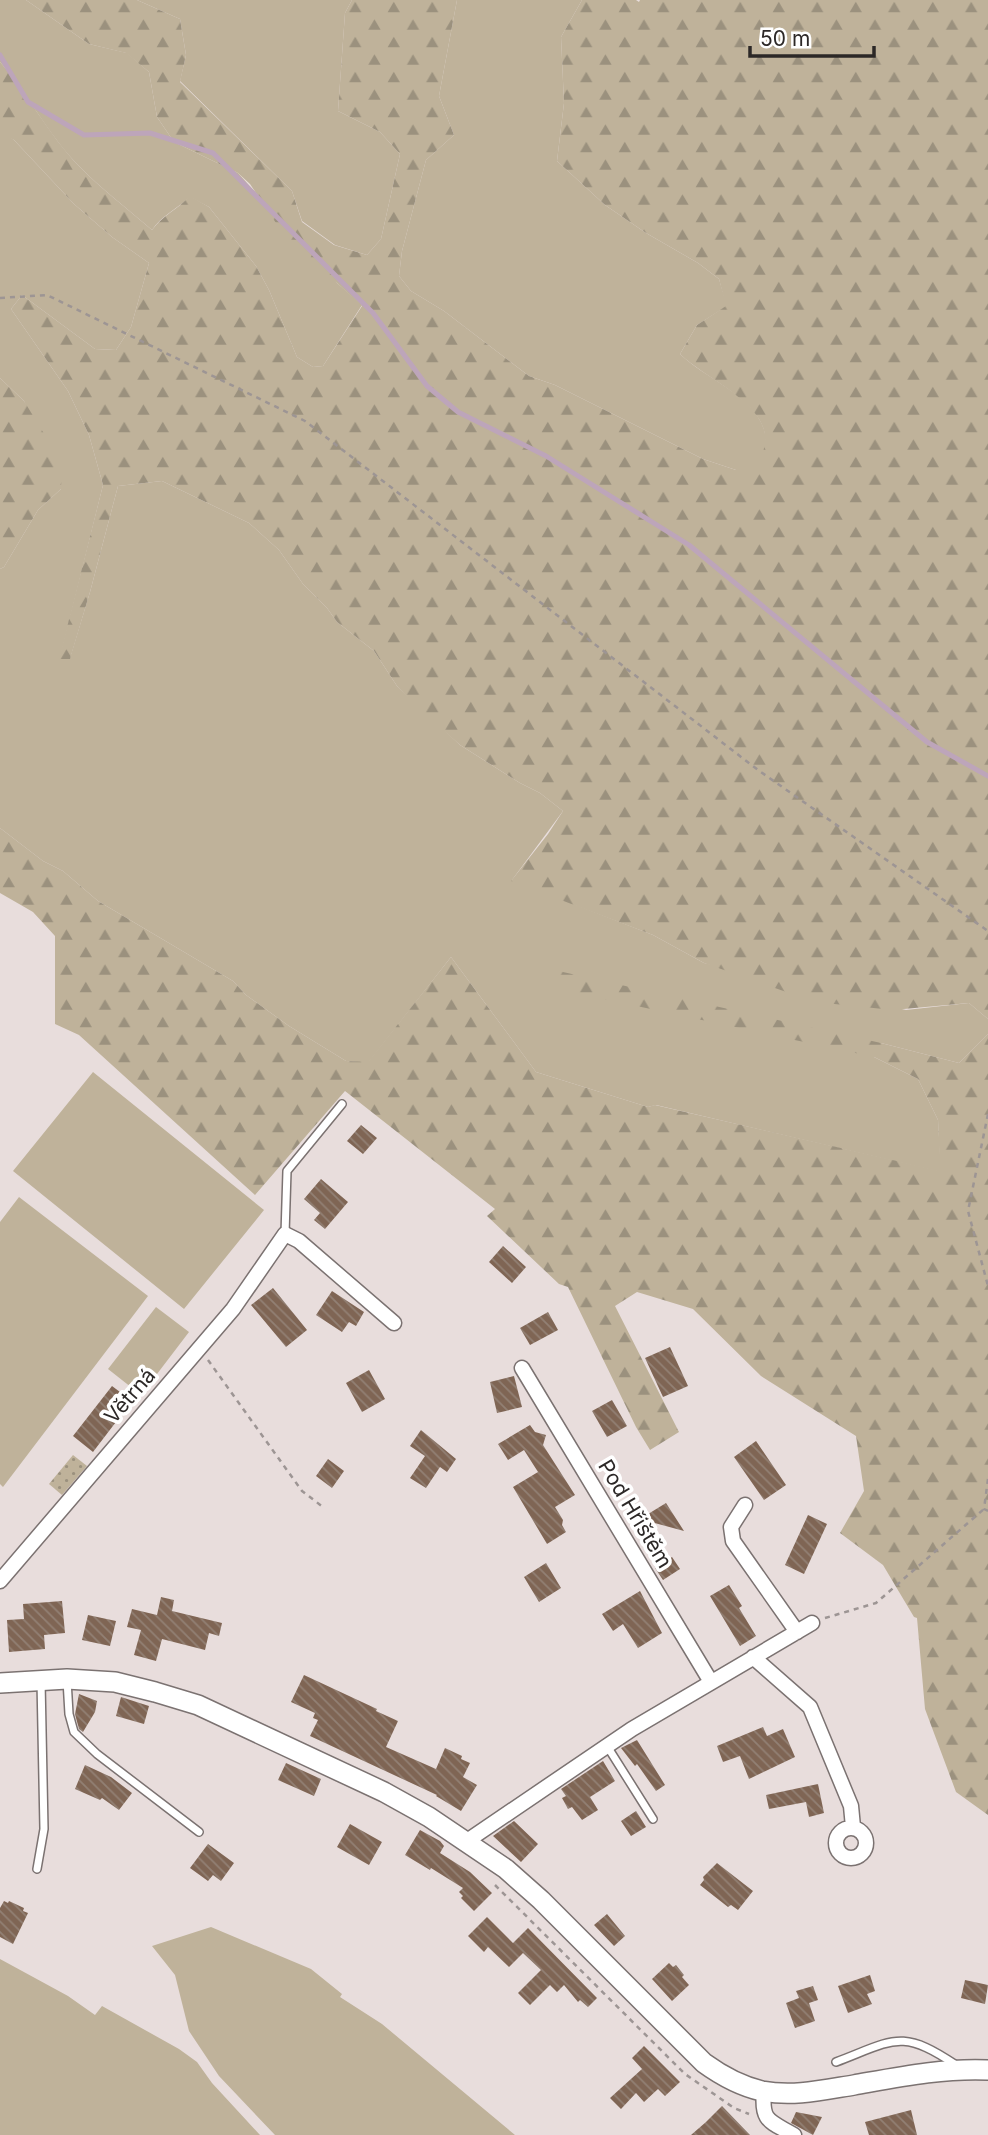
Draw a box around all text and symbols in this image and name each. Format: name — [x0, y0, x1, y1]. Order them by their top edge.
scale bar — [750, 14, 874, 58]
text: 50 m — [760, 26, 810, 51]
street label: Větrná — [99, 1363, 160, 1428]
street label: Pod Hřištěm — [593, 1455, 678, 1572]

